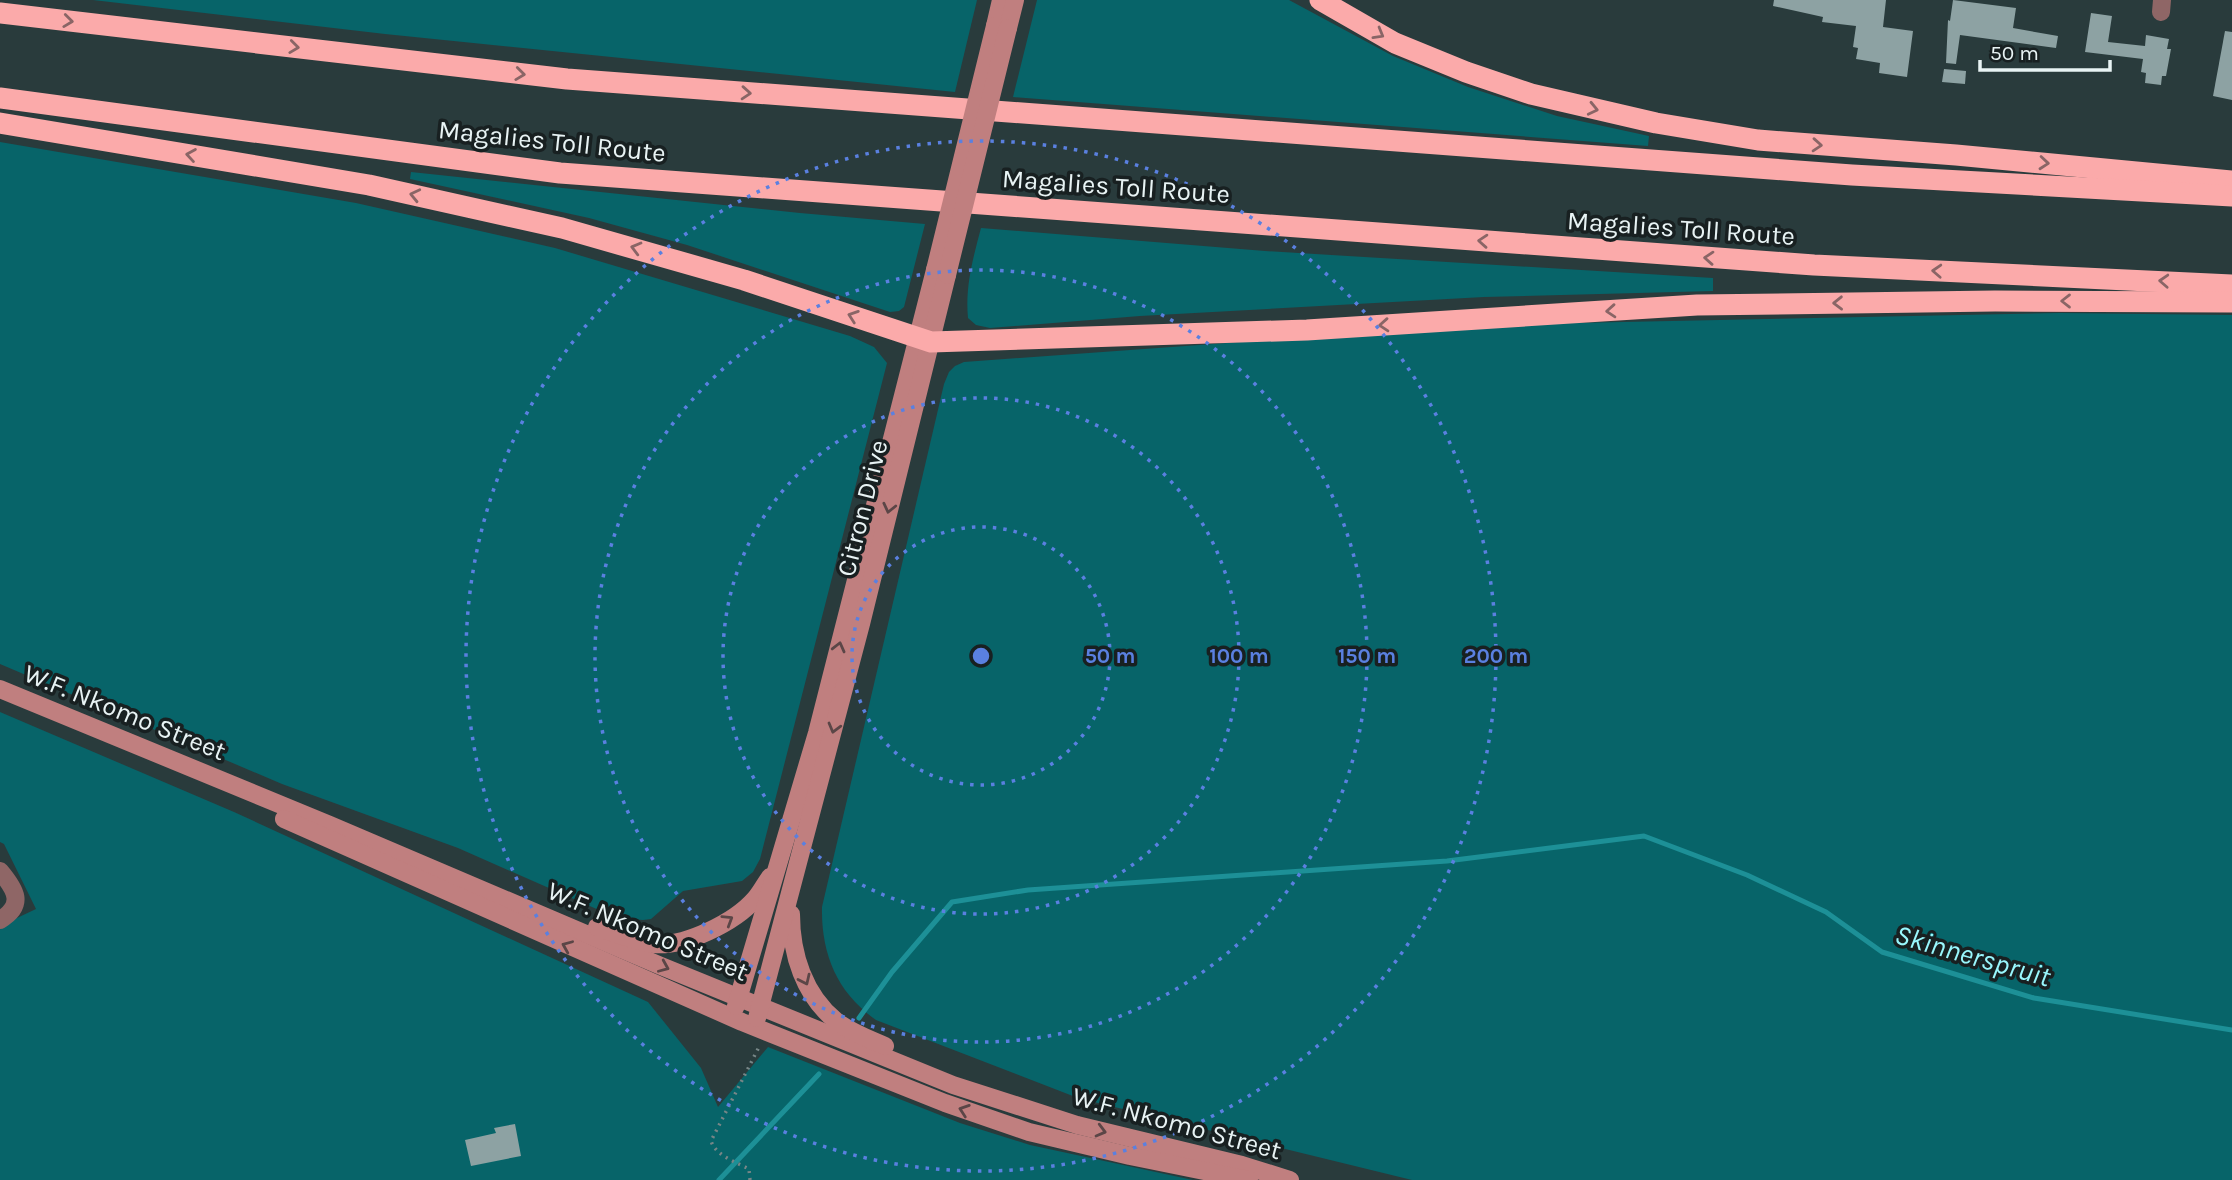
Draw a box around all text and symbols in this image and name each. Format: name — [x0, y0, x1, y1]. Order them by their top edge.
one-way arrow — [63, 13, 74, 28]
one-way arrow — [1372, 26, 1384, 39]
scale bar — [1980, 28, 2110, 72]
one-way arrow — [288, 40, 300, 55]
text: 50 m — [1990, 41, 2039, 65]
one-way arrow — [514, 66, 526, 81]
one-way arrow — [741, 85, 752, 100]
one-way arrow — [1587, 101, 1599, 115]
street label: Magalies Toll Route — [437, 114, 667, 169]
one-way arrow — [1812, 137, 1823, 152]
one-way arrow — [185, 148, 197, 163]
one-way arrow — [2039, 155, 2050, 170]
street label: Magalies Toll Route — [1001, 163, 1231, 210]
one-way arrow — [409, 188, 421, 203]
street label: Magalies Toll Route — [1566, 205, 1796, 252]
one-way arrow — [1477, 234, 1488, 249]
one-way arrow — [630, 242, 642, 256]
one-way arrow — [1704, 251, 1715, 266]
one-way arrow — [1931, 264, 1942, 279]
one-way arrow — [2158, 274, 2169, 289]
one-way arrow — [2060, 293, 2071, 309]
one-way arrow — [1833, 295, 1843, 311]
one-way arrow — [1605, 303, 1616, 318]
one-way arrow — [847, 310, 859, 324]
one-way arrow — [1378, 317, 1389, 332]
street label: Citron Drive — [831, 437, 894, 580]
one-way arrow — [883, 501, 897, 513]
one-way arrow — [831, 641, 845, 653]
centre of rings — [969, 644, 993, 668]
text: 50 m — [1085, 644, 1135, 668]
text: 100 m — [1209, 644, 1269, 668]
text: 150 m — [1338, 644, 1396, 668]
text: 200 m — [1464, 644, 1528, 668]
street label: W.F. Nkomo Street — [19, 658, 231, 767]
one-way arrow — [828, 722, 842, 734]
street label: W.F. Nkomo Street — [543, 875, 753, 988]
one-way arrow — [720, 915, 733, 928]
water label: Skinnerspruit — [1891, 918, 2055, 994]
one-way arrow — [562, 940, 574, 954]
one-way arrow — [657, 959, 669, 973]
one-way arrow — [797, 972, 811, 985]
street label: W.F. Nkomo Street — [1069, 1081, 1285, 1166]
one-way arrow — [959, 1104, 971, 1118]
one-way arrow — [1095, 1123, 1107, 1137]

